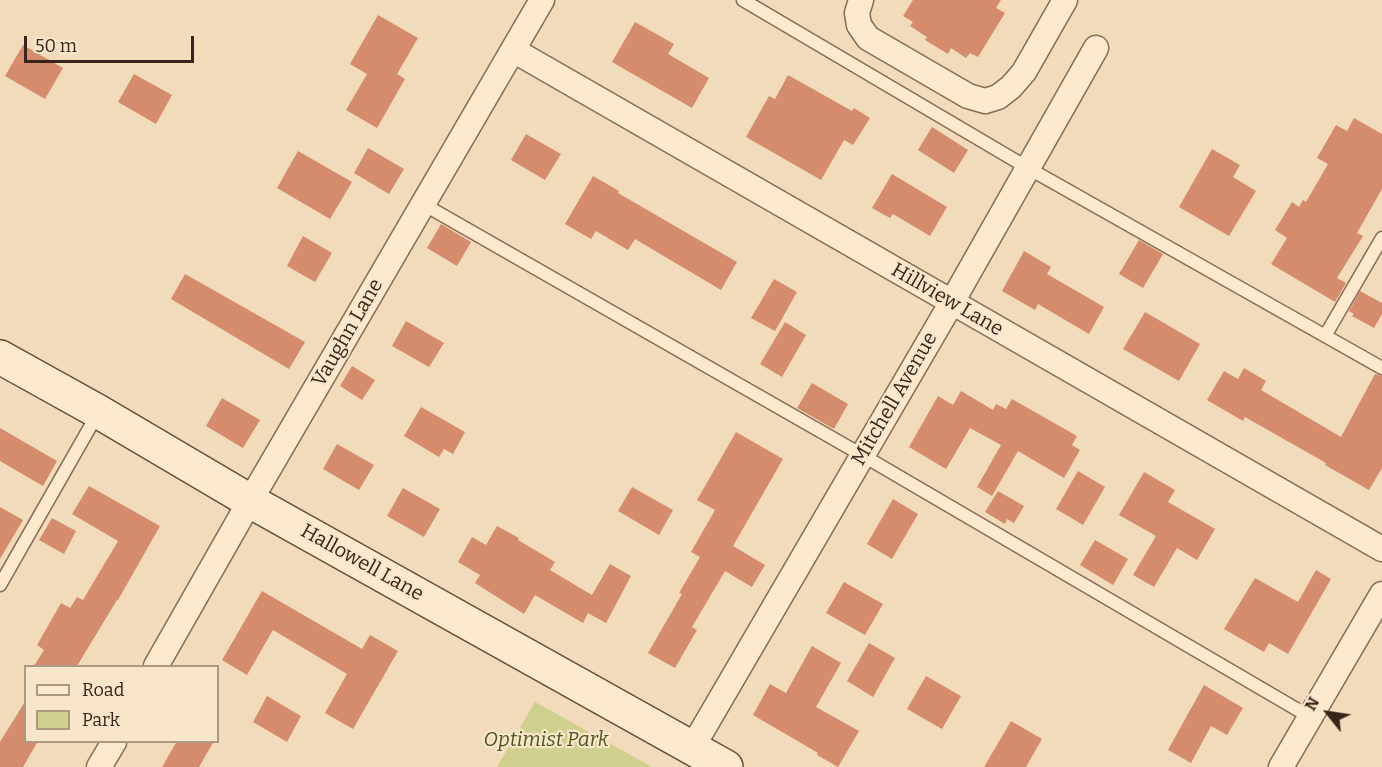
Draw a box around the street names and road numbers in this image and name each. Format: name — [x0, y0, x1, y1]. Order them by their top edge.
street label: Hillview Lane — [887, 258, 1007, 342]
street label: Vaughn Lane — [307, 275, 389, 391]
street label: Mitchell Avenue — [847, 328, 943, 470]
street label: Hallowell Lane — [296, 519, 428, 607]

